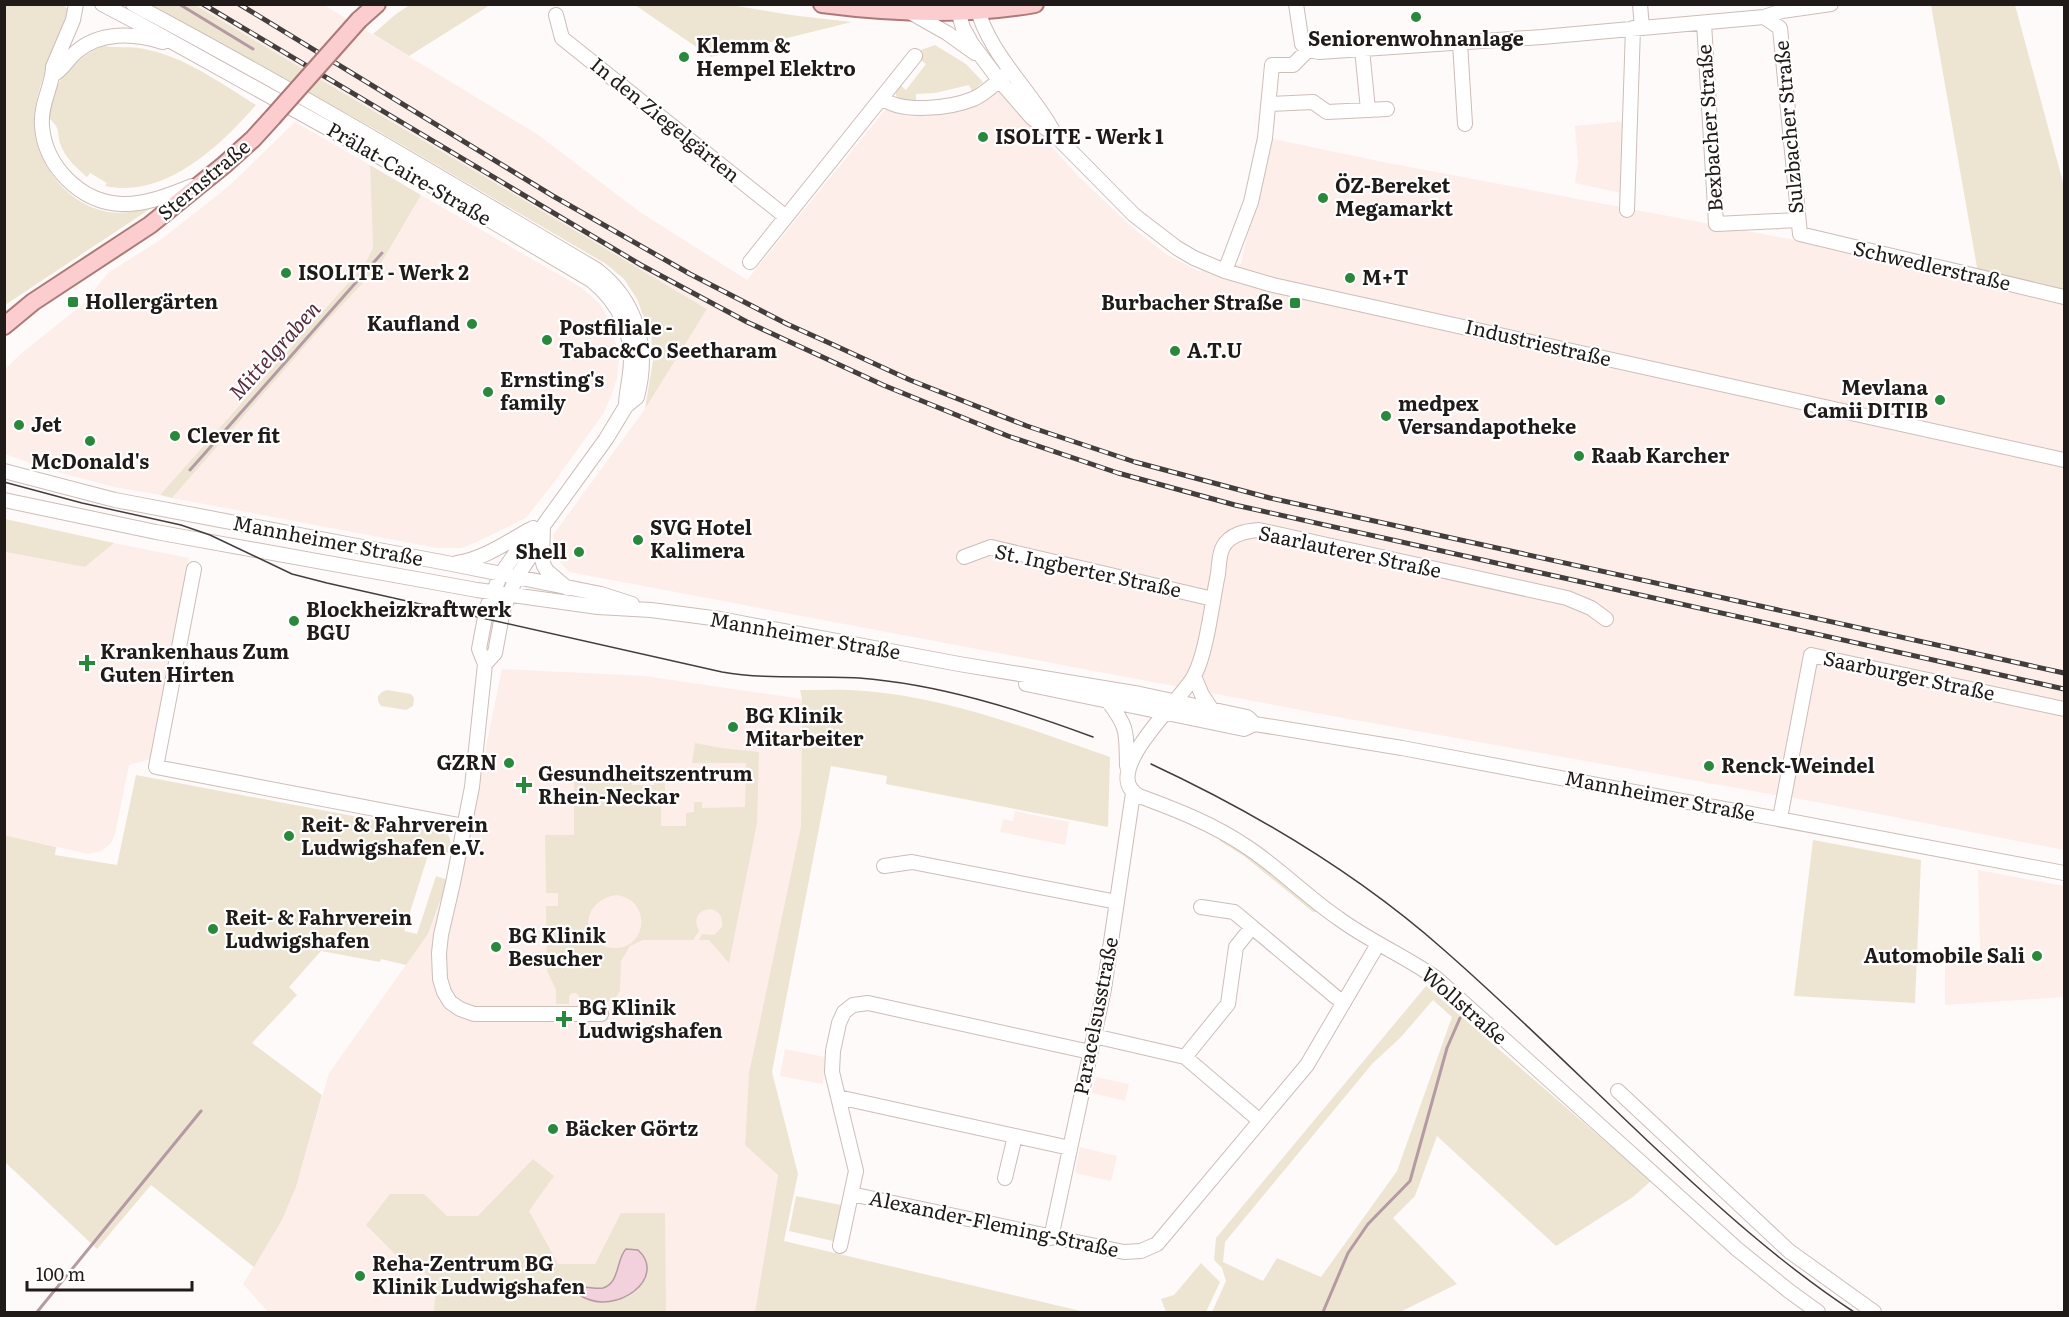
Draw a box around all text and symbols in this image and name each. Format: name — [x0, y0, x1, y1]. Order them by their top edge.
marker: Seniorenwohnanlage — [1409, 10, 1423, 24]
place label: Seniorenwohnanlage — [1308, 22, 1524, 52]
place label: Klemm & Hempel Elektro — [696, 29, 856, 82]
street label: Sulzbacher Straße — [1764, 39, 1810, 215]
street label: Bexbacher Straße — [1687, 43, 1729, 213]
street label: In den Ziegelgärten — [585, 49, 748, 188]
marker: Klemm & Hempel Elektro — [677, 50, 691, 64]
street label: Prälat-Caire-Straße — [322, 113, 498, 232]
place label: ISOLITE - Werk 1 — [995, 120, 1163, 150]
marker: ISOLITE - Werk 1 — [976, 130, 990, 144]
street label: Sternstraße — [150, 131, 256, 226]
place label: ÖZ-Bereket Megamarkt — [1335, 169, 1453, 222]
marker: ÖZ-Bereket Megamarkt — [1316, 191, 1330, 205]
street label: Schwedlerstraße — [1851, 231, 2014, 297]
place label: ISOLITE - Werk 2 — [298, 256, 469, 286]
place label: M+T — [1362, 261, 1408, 291]
marker: ISOLITE - Werk 2 — [279, 266, 293, 280]
marker: M+T — [1343, 271, 1357, 285]
place label: Hollergärten — [85, 285, 218, 315]
place label: Burbacher Straße — [1101, 286, 1283, 316]
water label: Mittelgraben — [220, 293, 326, 406]
marker: Hollergärten — [66, 295, 80, 309]
marker: Burbacher Straße — [1288, 296, 1302, 310]
place label: Kaufland — [367, 307, 460, 337]
street label: Industriestraße — [1462, 310, 1615, 372]
place label: Postfiliale - Tabac&Co Seetharam — [559, 311, 777, 364]
marker: Kaufland — [465, 317, 479, 331]
marker: Postfiliale - Tabac&Co Seetharam — [540, 333, 554, 347]
place label: A.T.U — [1187, 334, 1243, 364]
marker: A.T.U — [1168, 344, 1182, 358]
place label: Ernsting's family — [500, 363, 604, 416]
place label: Mevlana Camii DITIB — [1803, 371, 1928, 424]
marker: Ernsting's family — [481, 385, 495, 399]
place label: medpex Versandapotheke — [1398, 387, 1576, 440]
marker: Mevlana Camii DITIB — [1933, 393, 1947, 407]
place label: Jet — [31, 408, 62, 438]
marker: medpex Versandapotheke — [1379, 409, 1393, 423]
marker: Jet — [12, 418, 26, 432]
place label: Clever fit — [187, 419, 280, 449]
marker: Clever fit — [168, 429, 182, 443]
marker: McDonald's — [83, 434, 97, 448]
place label: Raab Karcher — [1591, 439, 1729, 469]
place label: McDonald's — [31, 445, 149, 475]
marker: Raab Karcher — [1572, 449, 1586, 463]
street label: Mannheimer Straße — [231, 506, 426, 572]
place label: SVG Hotel Kalimera — [650, 511, 752, 564]
street label: Saarlauterer Straße — [1256, 516, 1444, 584]
marker: SVG Hotel Kalimera — [631, 533, 645, 547]
place label: Shell — [515, 535, 567, 565]
street label: St. Ingberter Straße — [992, 535, 1184, 603]
marker: Shell — [572, 545, 586, 559]
place label: Blockheizkraftwerk BGU — [306, 593, 512, 646]
street label: Mannheimer Straße — [708, 602, 903, 666]
marker: Blockheizkraftwerk BGU — [287, 614, 301, 628]
place label: Krankenhaus Zum Guten Hirten — [100, 635, 289, 688]
street label: Saarburger Straße — [1821, 641, 1998, 707]
marker: Krankenhaus Zum Guten Hirten — [78, 654, 96, 672]
place label: BG Klinik Mitarbeiter — [745, 699, 864, 752]
marker: BG Klinik Mitarbeiter — [726, 720, 740, 734]
place label: GZRN — [436, 746, 497, 776]
place label: Renck-Weindel — [1721, 749, 1875, 779]
marker: GZRN — [502, 756, 516, 770]
place label: Gesundheitszentrum Rhein-Neckar — [538, 757, 753, 810]
marker: Renck-Weindel — [1702, 759, 1716, 773]
street label: Mannheimer Straße — [1563, 761, 1758, 827]
marker: Gesundheitszentrum Rhein-Neckar — [515, 776, 533, 794]
place label: Reit- & Fahrverein Ludwigshafen e.V. — [301, 808, 488, 861]
marker: Reit- & Fahrverein Ludwigshafen e.V. — [282, 829, 296, 843]
place label: Reit- & Fahrverein Ludwigshafen — [225, 901, 412, 954]
place label: BG Klinik Besucher — [508, 919, 607, 972]
marker: Reit- & Fahrverein Ludwigshafen — [206, 922, 220, 936]
street label: Paracelsusstraße — [1064, 934, 1124, 1097]
place label: Automobile Sali — [1864, 939, 2025, 969]
marker: BG Klinik Besucher — [489, 940, 503, 954]
marker: Automobile Sali — [2030, 949, 2044, 963]
street label: Wollstraße — [1416, 959, 1515, 1050]
place label: BG Klinik Ludwigshafen — [578, 991, 723, 1044]
marker: BG Klinik Ludwigshafen — [555, 1010, 573, 1028]
place label: Bäcker Görtz — [565, 1112, 698, 1142]
marker: Bäcker Görtz — [546, 1122, 560, 1136]
street label: Alexander-Fleming-Straße — [867, 1181, 1122, 1263]
place label: Reha-Zentrum BG Klinik Ludwigshafen — [372, 1247, 585, 1300]
scale bar — [27, 1254, 192, 1292]
text: 100 m — [36, 1260, 85, 1287]
marker: Reha-Zentrum BG Klinik Ludwigshafen — [353, 1269, 367, 1283]

